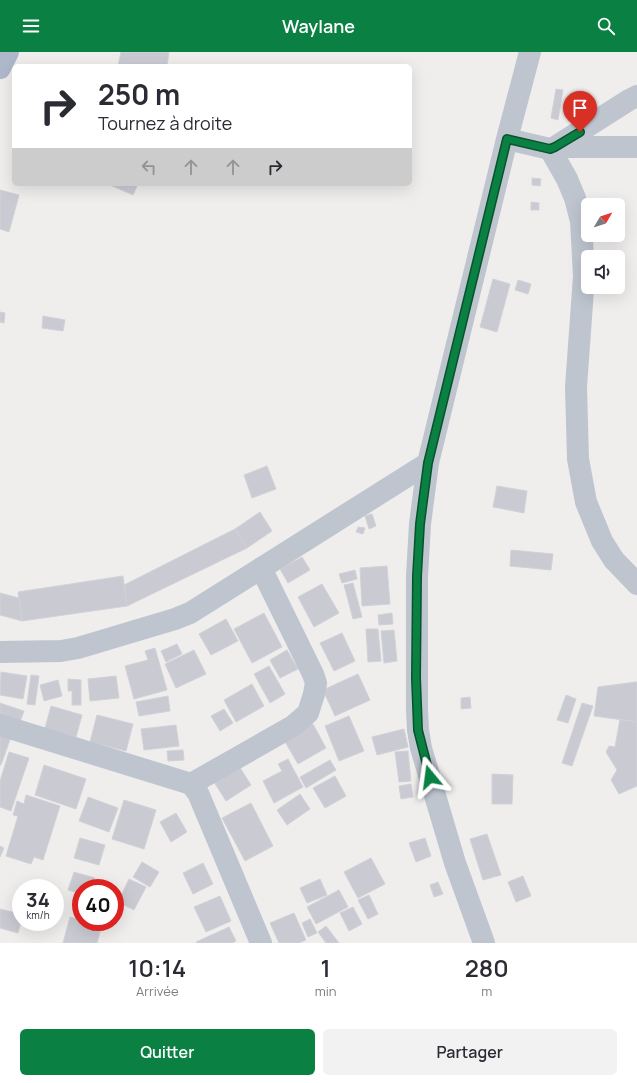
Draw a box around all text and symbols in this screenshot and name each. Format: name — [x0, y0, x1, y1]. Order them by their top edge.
text: Waylane — [282, 14, 355, 38]
icon: menu — [20, 15, 42, 37]
icon: search — [595, 15, 617, 37]
text: 250 m — [98, 75, 180, 113]
icon: right — [32, 80, 84, 132]
pin — [563, 91, 597, 132]
icon: arrive — [569, 97, 591, 119]
text: Tournez à droite — [98, 111, 232, 135]
icon: left — [138, 156, 160, 178]
icon: ahead — [180, 156, 202, 178]
icon: ahead — [222, 156, 244, 178]
icon: right — [264, 156, 286, 178]
north arrow — [581, 198, 625, 242]
map controls — [581, 198, 625, 294]
button: sound — [581, 250, 625, 294]
position arrow — [409, 756, 451, 798]
speed limit sign: 40 — [72, 879, 124, 931]
text: 34 — [26, 886, 50, 913]
text: km/h — [26, 908, 50, 922]
text: 10:14 — [128, 951, 186, 984]
text: 1 — [320, 951, 331, 984]
text: 280 — [465, 951, 509, 984]
text: Arrivée — [136, 982, 179, 1000]
text: min — [315, 982, 336, 1000]
text: m — [481, 982, 492, 1000]
button: Quitter — [20, 1029, 315, 1075]
button: Partager — [323, 1029, 617, 1075]

